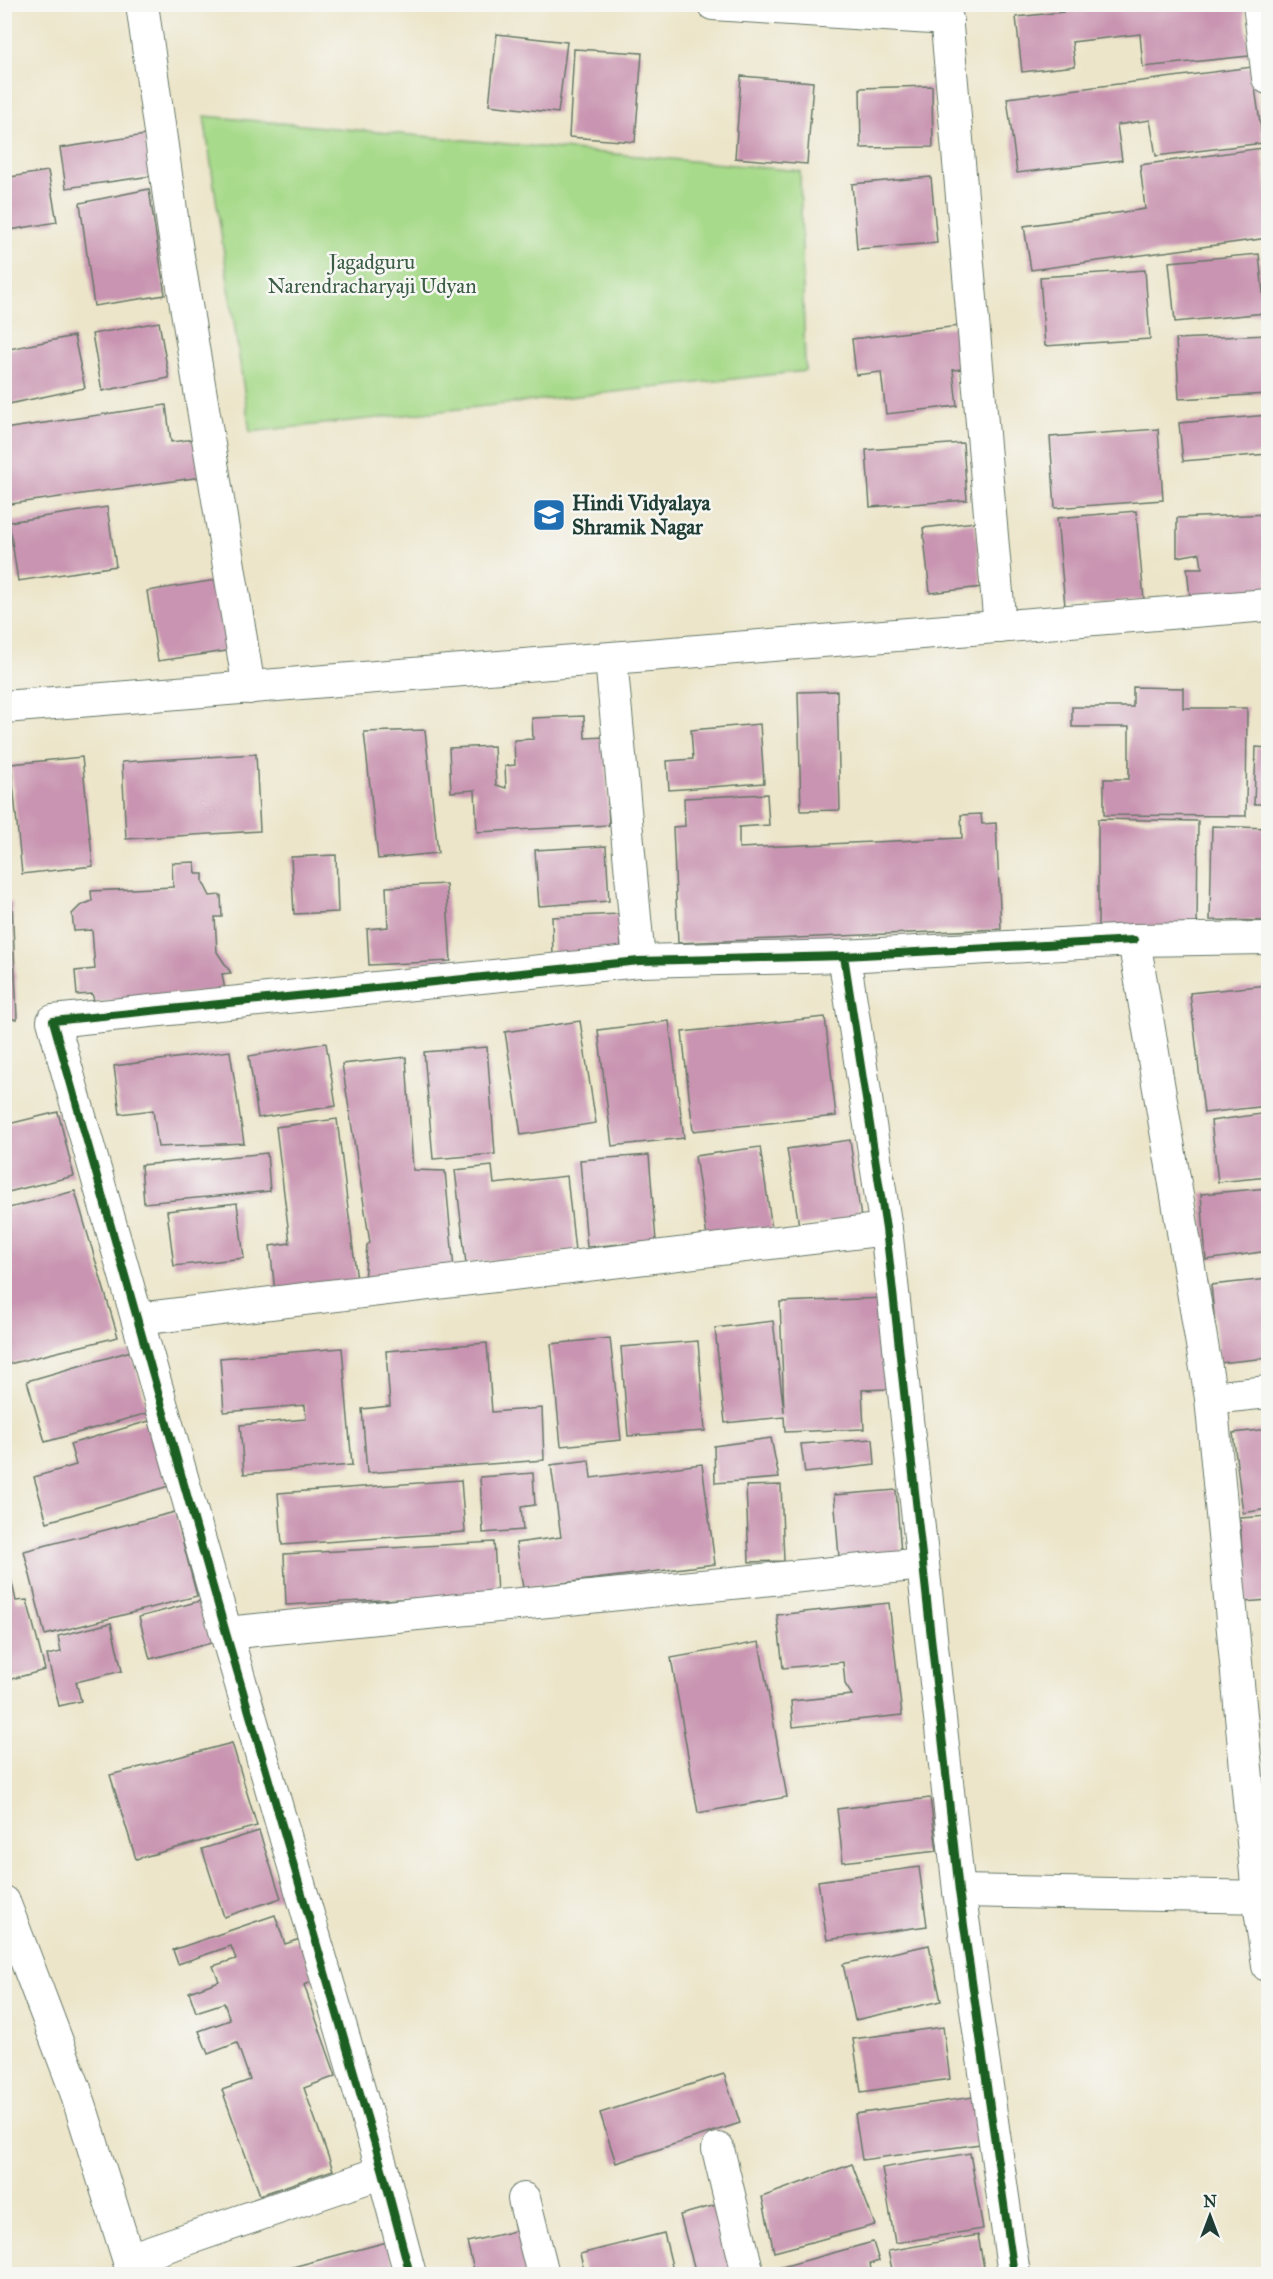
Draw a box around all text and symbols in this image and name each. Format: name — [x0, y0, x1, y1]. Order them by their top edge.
park label: Jagadguru Narendracharyaji Udyan — [267, 249, 477, 299]
place label: Hindi Vidyalaya Shramik Nagar — [572, 490, 711, 540]
school or university icon: Hindi Vidyalaya Shramik Nagar — [531, 497, 567, 533]
north arrow — [1180, 2186, 1240, 2246]
text: N — [1203, 2192, 1217, 2211]

